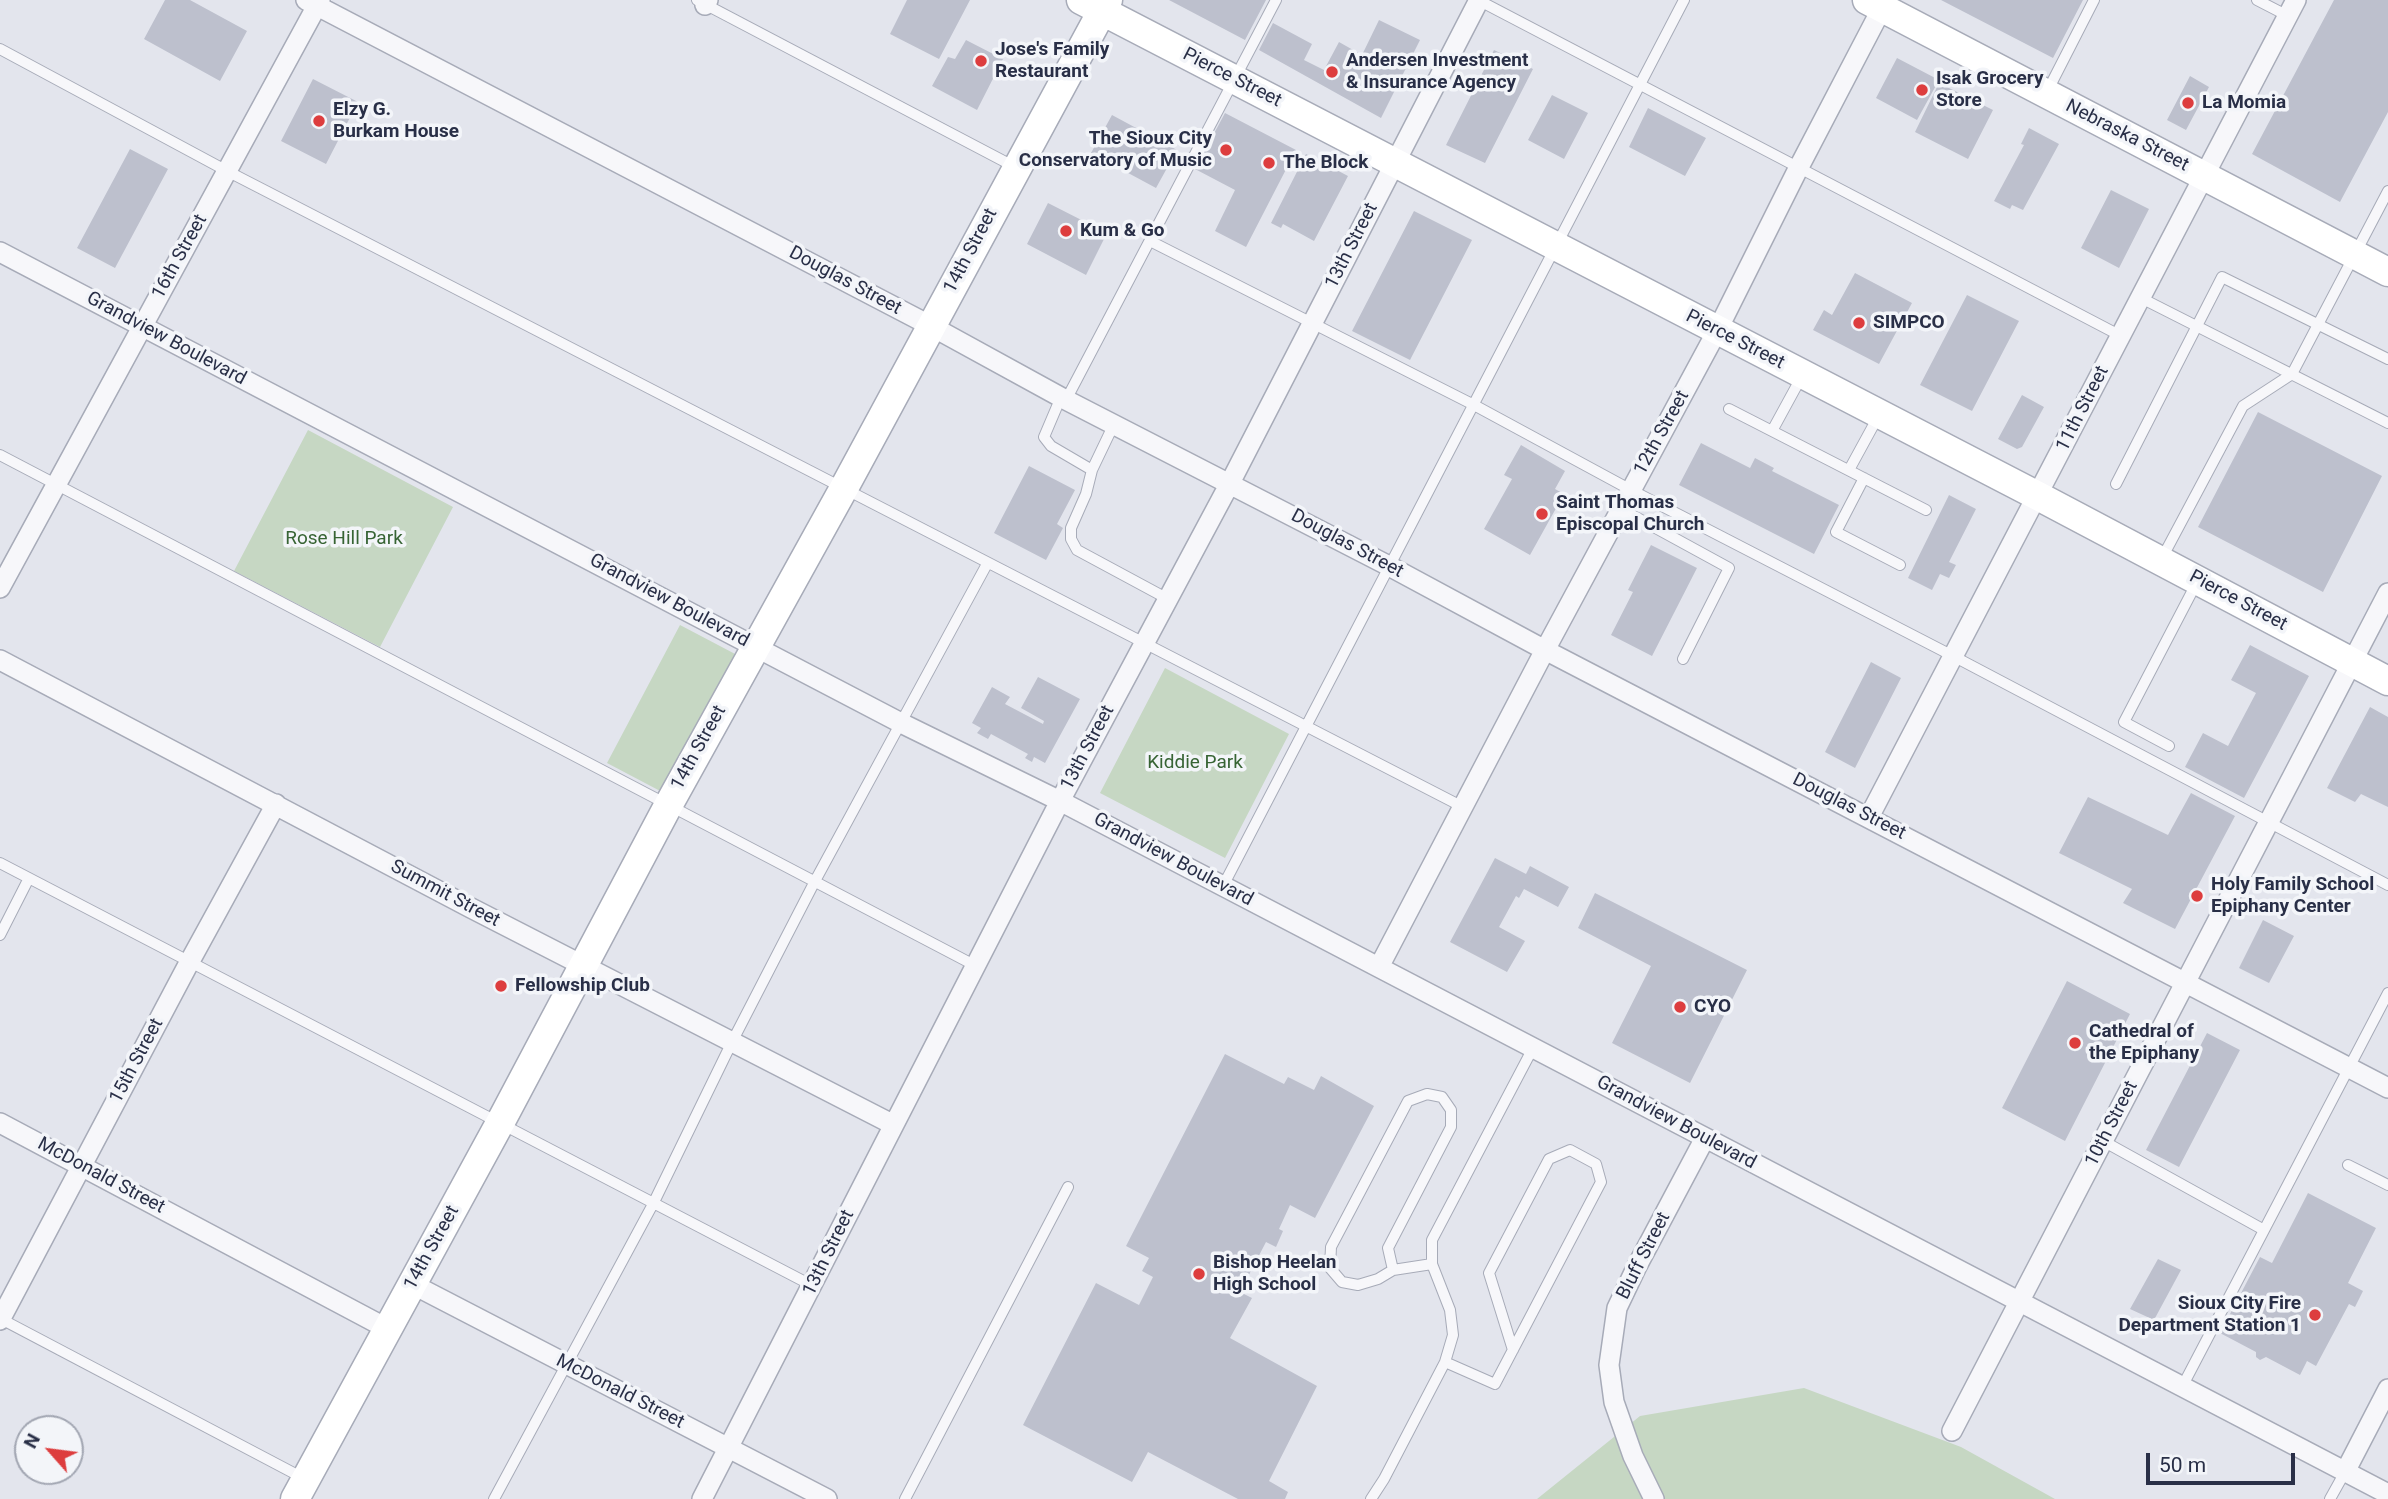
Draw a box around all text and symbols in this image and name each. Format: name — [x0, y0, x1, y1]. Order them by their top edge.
place label: Jose's Family Restaurant — [995, 39, 1109, 83]
street label: Pierce Street — [1179, 43, 1285, 113]
place label: Andersen Investment & Insurance Agency — [1346, 50, 1528, 94]
marker: Jose's Family Restaurant — [973, 53, 989, 69]
marker: Andersen Investment & Insurance Agency — [1324, 64, 1340, 80]
place label: Isak Grocery Store — [1936, 68, 2044, 112]
marker: Isak Grocery Store — [1914, 82, 1930, 98]
place label: La Momia — [2202, 92, 2286, 114]
street label: Nebraska Street — [2062, 95, 2192, 177]
marker: La Momia — [2180, 95, 2196, 111]
place label: Elzy G. Burkam House — [333, 99, 459, 143]
marker: Elzy G. Burkam House — [311, 113, 327, 129]
place label: The Sioux City Conservatory of Music — [1019, 128, 1212, 172]
marker: The Sioux City Conservatory of Music — [1218, 142, 1234, 158]
place label: The Block — [1283, 152, 1368, 174]
marker: The Block — [1261, 155, 1277, 171]
street label: 13th Street — [1321, 199, 1383, 293]
street label: 14th Street — [939, 205, 1003, 297]
street label: 16th Street — [148, 211, 212, 303]
place label: Kum & Go — [1080, 220, 1165, 242]
marker: Kum & Go — [1058, 223, 1074, 239]
street label: Douglas Street — [785, 242, 905, 320]
street label: Grandview Boulevard — [82, 287, 250, 391]
street label: Pierce Street — [1682, 305, 1788, 375]
place label: SIMPCO — [1873, 312, 1945, 334]
marker: SIMPCO — [1851, 315, 1867, 331]
street label: 11th Street — [2052, 362, 2114, 456]
street label: 12th Street — [1630, 387, 1694, 479]
place label: Saint Thomas Episcopal Church — [1556, 492, 1704, 536]
street label: Douglas Street — [1287, 505, 1407, 583]
marker: Saint Thomas Episcopal Church — [1534, 506, 1550, 522]
park label: Rose Hill Park — [285, 528, 403, 550]
street label: Grandview Boulevard — [585, 549, 753, 653]
street label: Pierce Street — [2185, 566, 2291, 636]
street label: 14th Street — [667, 702, 731, 794]
street label: 13th Street — [1056, 702, 1120, 794]
park label: Kiddie Park — [1147, 752, 1243, 774]
street label: Douglas Street — [1789, 769, 1909, 845]
street label: Grandview Boulevard — [1089, 808, 1257, 912]
street label: Summit Street — [386, 856, 504, 932]
place label: Holy Family School Epiphany Center — [2211, 874, 2374, 918]
marker: Holy Family School Epiphany Center — [2189, 888, 2205, 904]
place label: Fellowship Club — [515, 975, 650, 997]
marker: Fellowship Club — [493, 978, 509, 994]
place label: CYO — [1694, 996, 1731, 1018]
marker: CYO — [1672, 999, 1688, 1015]
street label: 15th Street — [105, 1015, 169, 1107]
place label: Cathedral of the Epiphany — [2089, 1021, 2199, 1065]
marker: Cathedral of the Epiphany — [2067, 1035, 2083, 1051]
street label: Grandview Boulevard — [1592, 1071, 1760, 1175]
street label: 10th Street — [2081, 1077, 2143, 1171]
street label: McDonald Street — [33, 1133, 169, 1219]
street label: 14th Street — [400, 1202, 464, 1294]
street label: 13th Street — [798, 1206, 860, 1300]
street label: Bluff Street — [1612, 1209, 1676, 1303]
place label: Bishop Heelan High School — [1213, 1252, 1336, 1296]
marker: Bishop Heelan High School — [1191, 1266, 1207, 1282]
place label: Sioux City Fire Department Station 1 — [2118, 1293, 2301, 1337]
marker: Sioux City Fire Department Station 1 — [2307, 1307, 2323, 1323]
street label: McDonald Street — [552, 1350, 688, 1434]
north arrow — [14, 1415, 84, 1485]
text: N — [18, 1430, 45, 1452]
scale bar — [2150, 1440, 2299, 1484]
text: 50 m — [2159, 1453, 2206, 1477]

